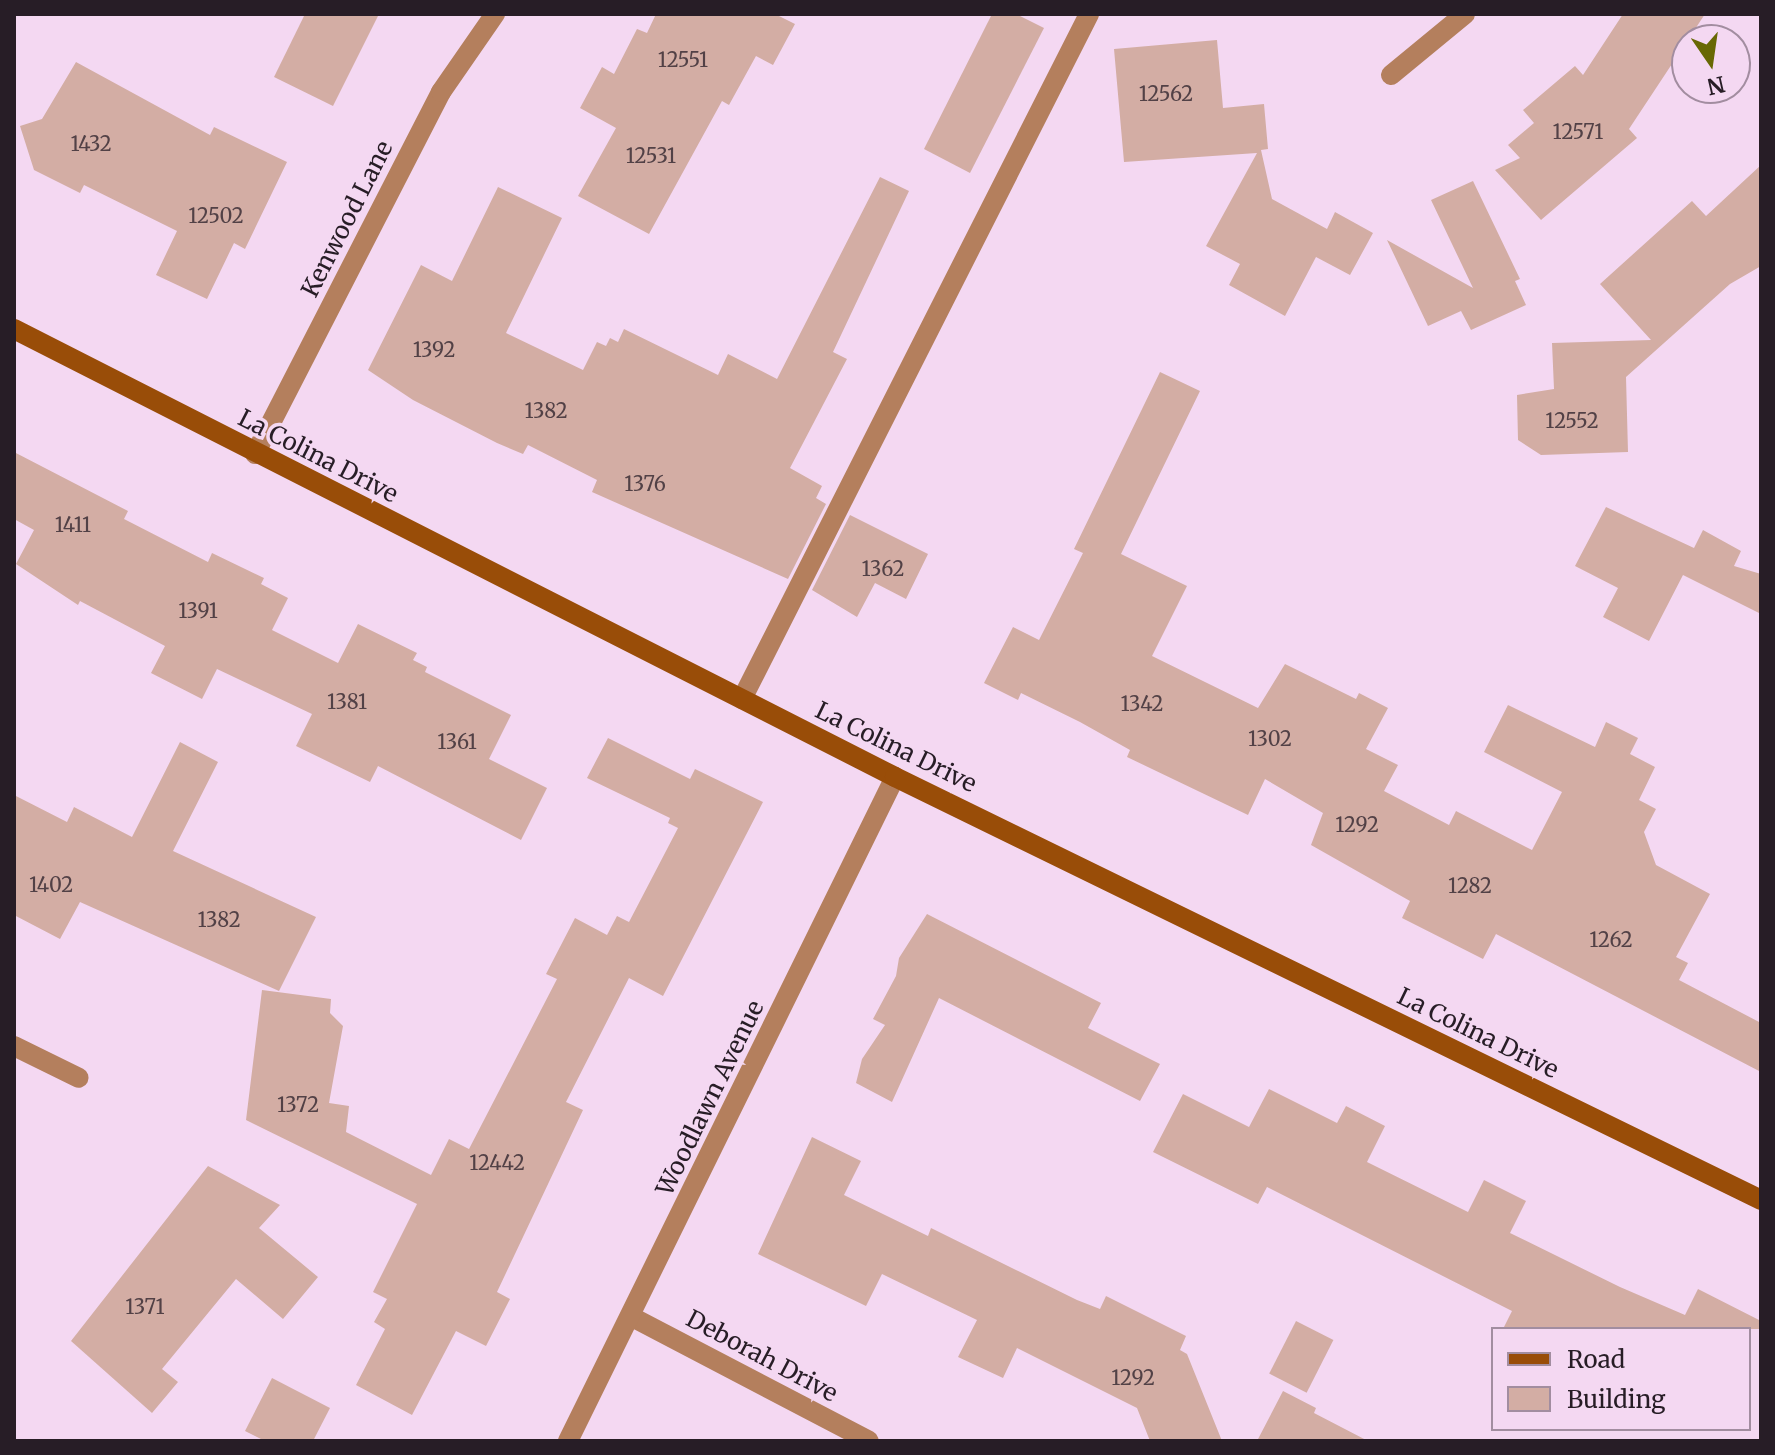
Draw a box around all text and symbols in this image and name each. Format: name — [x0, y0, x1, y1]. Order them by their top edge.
north arrow — [1671, 24, 1751, 104]
house number: 12551 — [658, 47, 708, 71]
text: N — [1704, 70, 1728, 101]
house number: 12562 — [1139, 81, 1193, 105]
house number: 12571 — [1553, 119, 1603, 143]
house number: 1432 — [70, 131, 112, 155]
street label: Kenwood Lane — [295, 136, 399, 302]
house number: 12531 — [626, 143, 676, 167]
house number: 12502 — [188, 203, 244, 227]
house number: 1392 — [413, 337, 455, 361]
house number: 1382 — [524, 398, 568, 422]
street label: La Colina Drive — [233, 403, 403, 509]
house number: 12552 — [1545, 408, 1599, 432]
house number: 1376 — [624, 471, 666, 495]
house number: 1411 — [55, 512, 91, 536]
house number: 1362 — [862, 556, 904, 580]
house number: 1391 — [178, 598, 218, 622]
house number: 1381 — [327, 689, 367, 713]
house number: 1342 — [1121, 691, 1163, 715]
street label: La Colina Drive — [811, 696, 981, 798]
house number: 1302 — [1248, 726, 1292, 750]
house number: 1361 — [437, 729, 477, 753]
house number: 1292 — [1335, 812, 1379, 836]
house number: 1402 — [29, 872, 73, 896]
house number: 1282 — [1448, 873, 1492, 897]
house number: 1382 — [197, 907, 241, 931]
house number: 1262 — [1589, 927, 1633, 951]
street label: La Colina Drive — [1393, 982, 1563, 1084]
street label: Woodlawn Avenue — [650, 996, 770, 1200]
house number: 1372 — [277, 1092, 319, 1116]
house number: 12442 — [469, 1150, 525, 1174]
house number: 1371 — [125, 1294, 165, 1318]
street label: Deborah Drive — [681, 1304, 843, 1408]
legend — [1491, 1327, 1751, 1431]
text: Road — [1567, 1344, 1625, 1375]
house number: 1292 — [1111, 1365, 1155, 1389]
text: Building — [1567, 1384, 1666, 1415]

